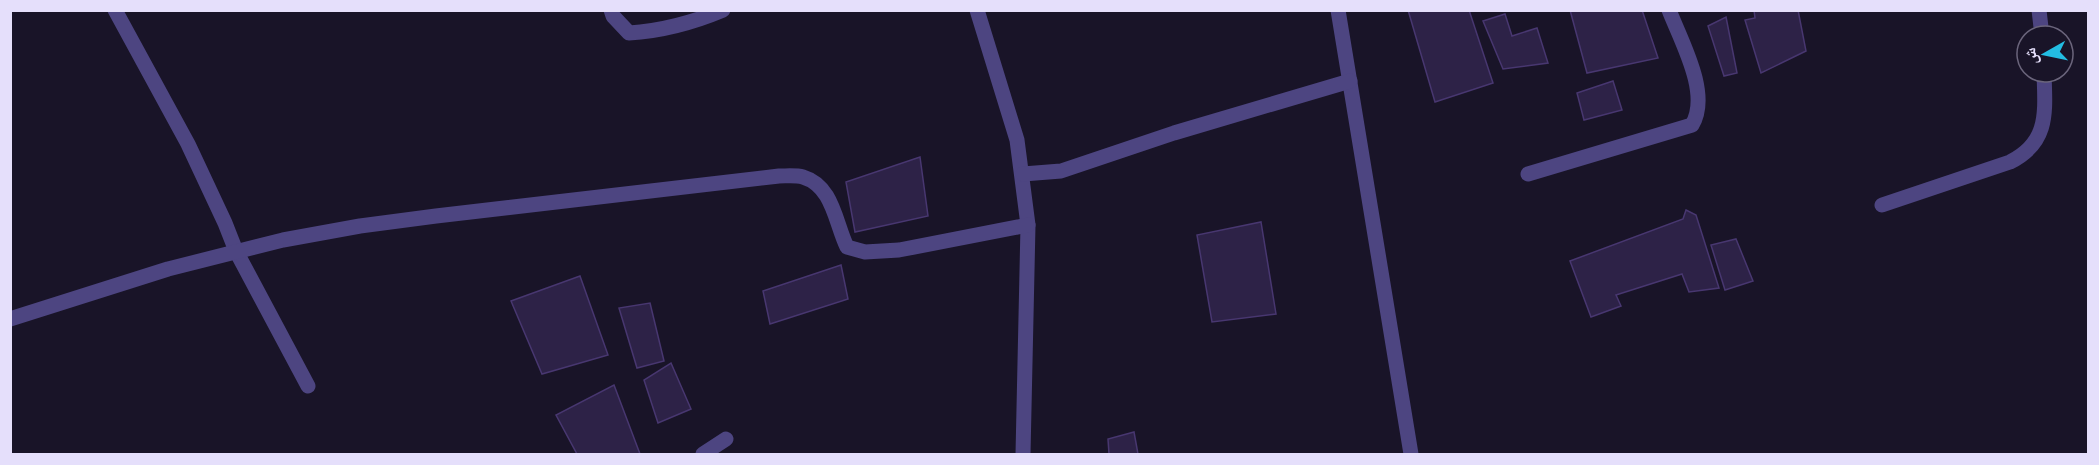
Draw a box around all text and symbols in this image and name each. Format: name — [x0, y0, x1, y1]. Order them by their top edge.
north arrow — [2015, 24, 2075, 84]
text: ش — [2020, 46, 2041, 66]

